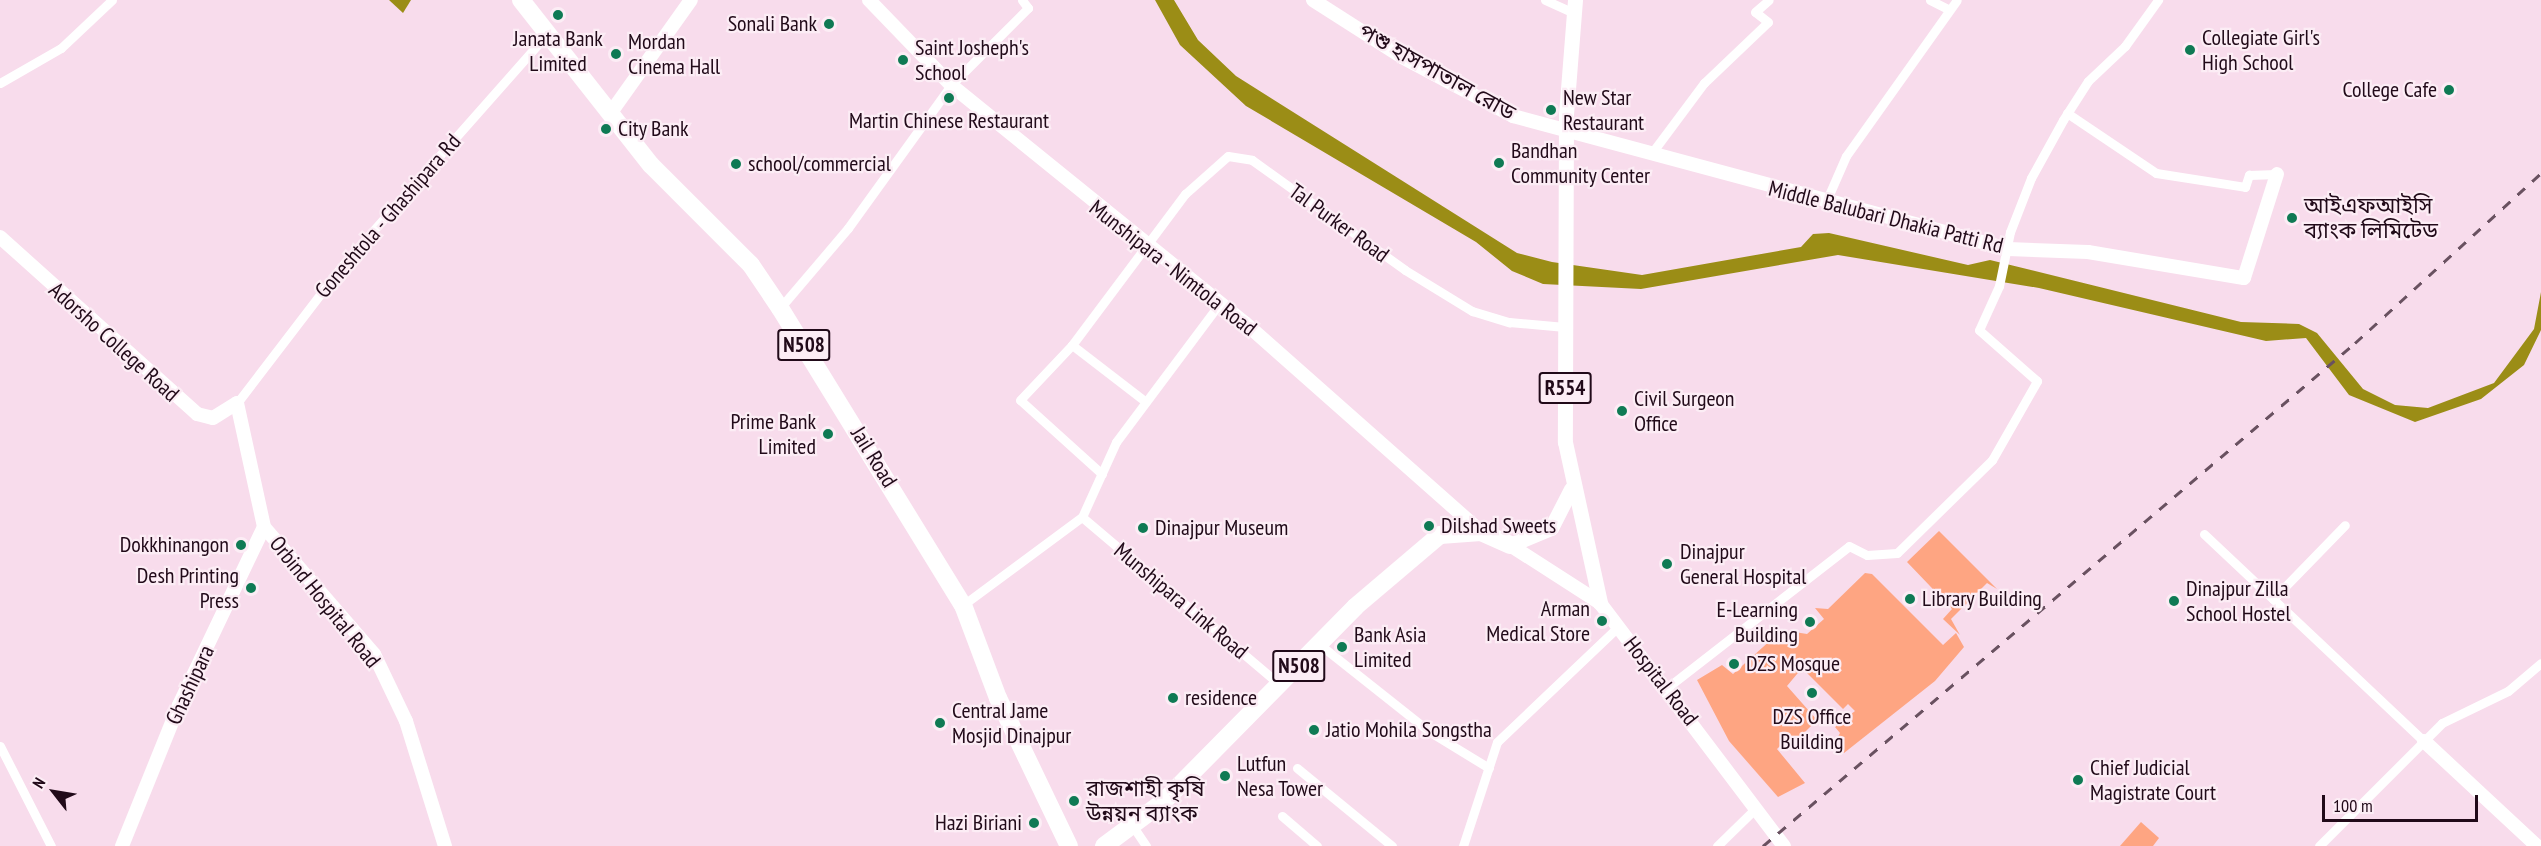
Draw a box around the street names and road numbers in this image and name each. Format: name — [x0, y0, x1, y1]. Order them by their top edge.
street label: পশু হাসপাতাল রোড — [1354, 18, 1520, 126]
street label: Goneshtola - Ghashipara Rd — [309, 128, 467, 304]
street label: Middle Balubari Dhakia Patti Rd — [1766, 175, 2006, 259]
street label: Tal Purker Road — [1284, 178, 1394, 268]
street label: Munshipara - Nimtola Road — [1084, 194, 1262, 342]
street label: Adorsho College Road — [44, 277, 184, 407]
road number: N508 — [777, 327, 831, 363]
road number: R554 — [1538, 370, 1592, 406]
street label: Jail Road — [845, 422, 903, 492]
street label: Orbind Hospital Road — [264, 531, 386, 673]
street label: Munshipara Link Road — [1108, 537, 1254, 665]
street label: Hospital Road — [1618, 631, 1704, 731]
street label: Ghashipara — [160, 641, 220, 729]
road number: N508 — [1272, 648, 1326, 684]

